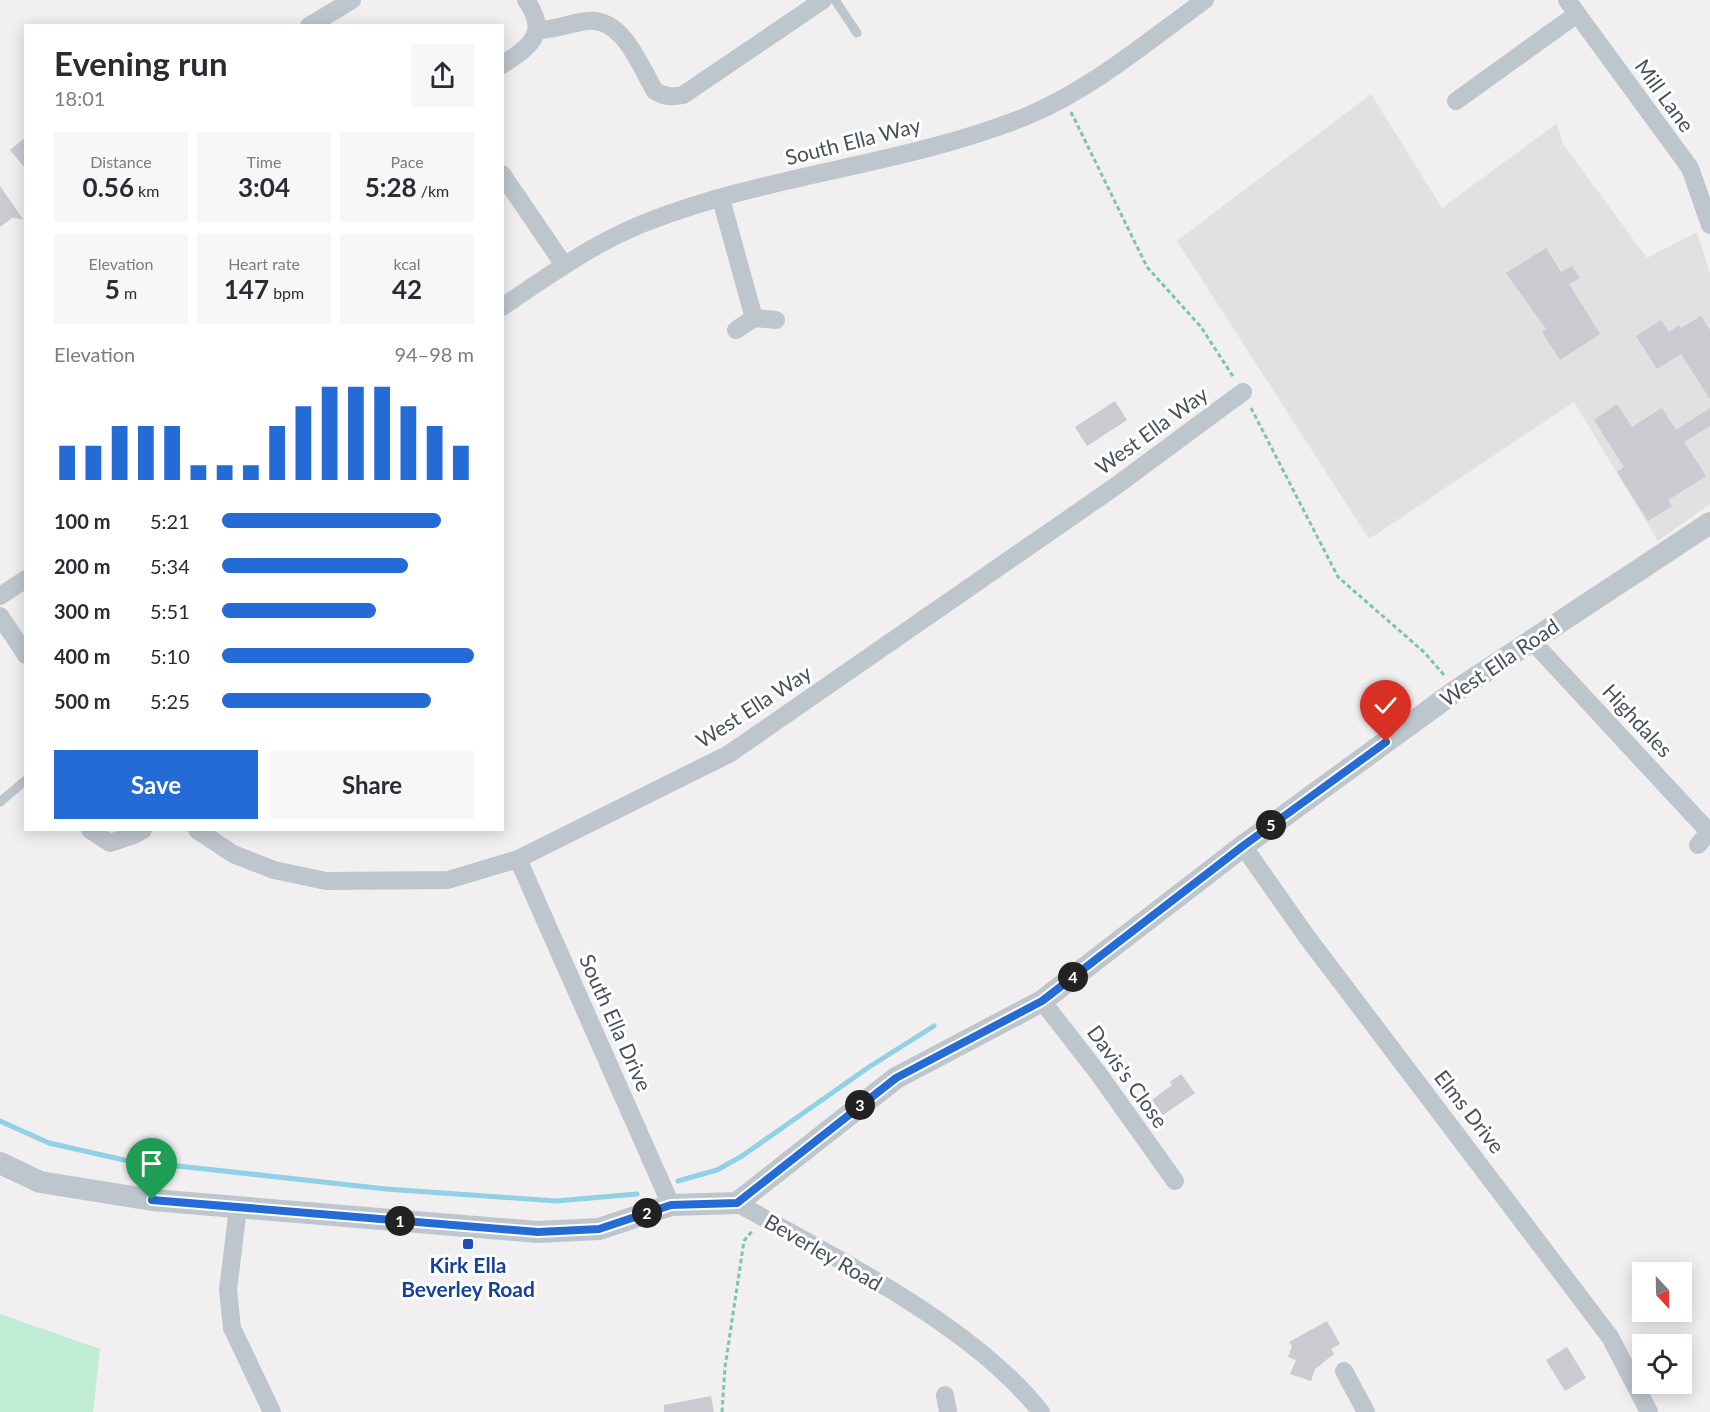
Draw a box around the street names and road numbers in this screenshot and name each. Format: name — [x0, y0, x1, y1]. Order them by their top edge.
street label: Mill Lane — [1631, 54, 1700, 136]
street label: South Ella Way — [782, 112, 923, 169]
street label: West Ella Way — [1090, 381, 1212, 479]
street label: West Ella Road — [1435, 613, 1563, 711]
street label: West Ella Way — [691, 659, 816, 752]
street label: Highdales — [1598, 678, 1678, 762]
street label: South Ella Drive — [575, 950, 658, 1095]
street label: Davis's Close — [1083, 1020, 1174, 1132]
street label: Elms Drive — [1430, 1064, 1510, 1158]
street label: Beverley Road — [761, 1208, 887, 1295]

